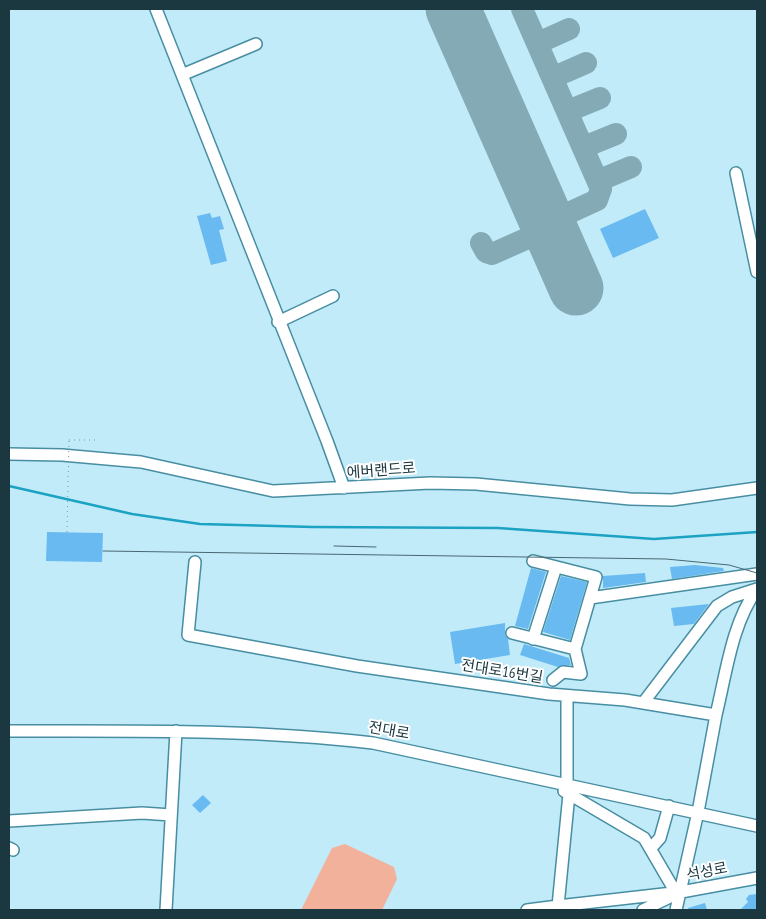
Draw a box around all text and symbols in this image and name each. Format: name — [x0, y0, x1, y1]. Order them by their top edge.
street label: 에버랜드로 — [346, 460, 416, 482]
street label: 전대로16번길 — [460, 657, 544, 687]
street label: 전대로 — [367, 719, 411, 743]
street label: 석성로 — [685, 859, 729, 885]

